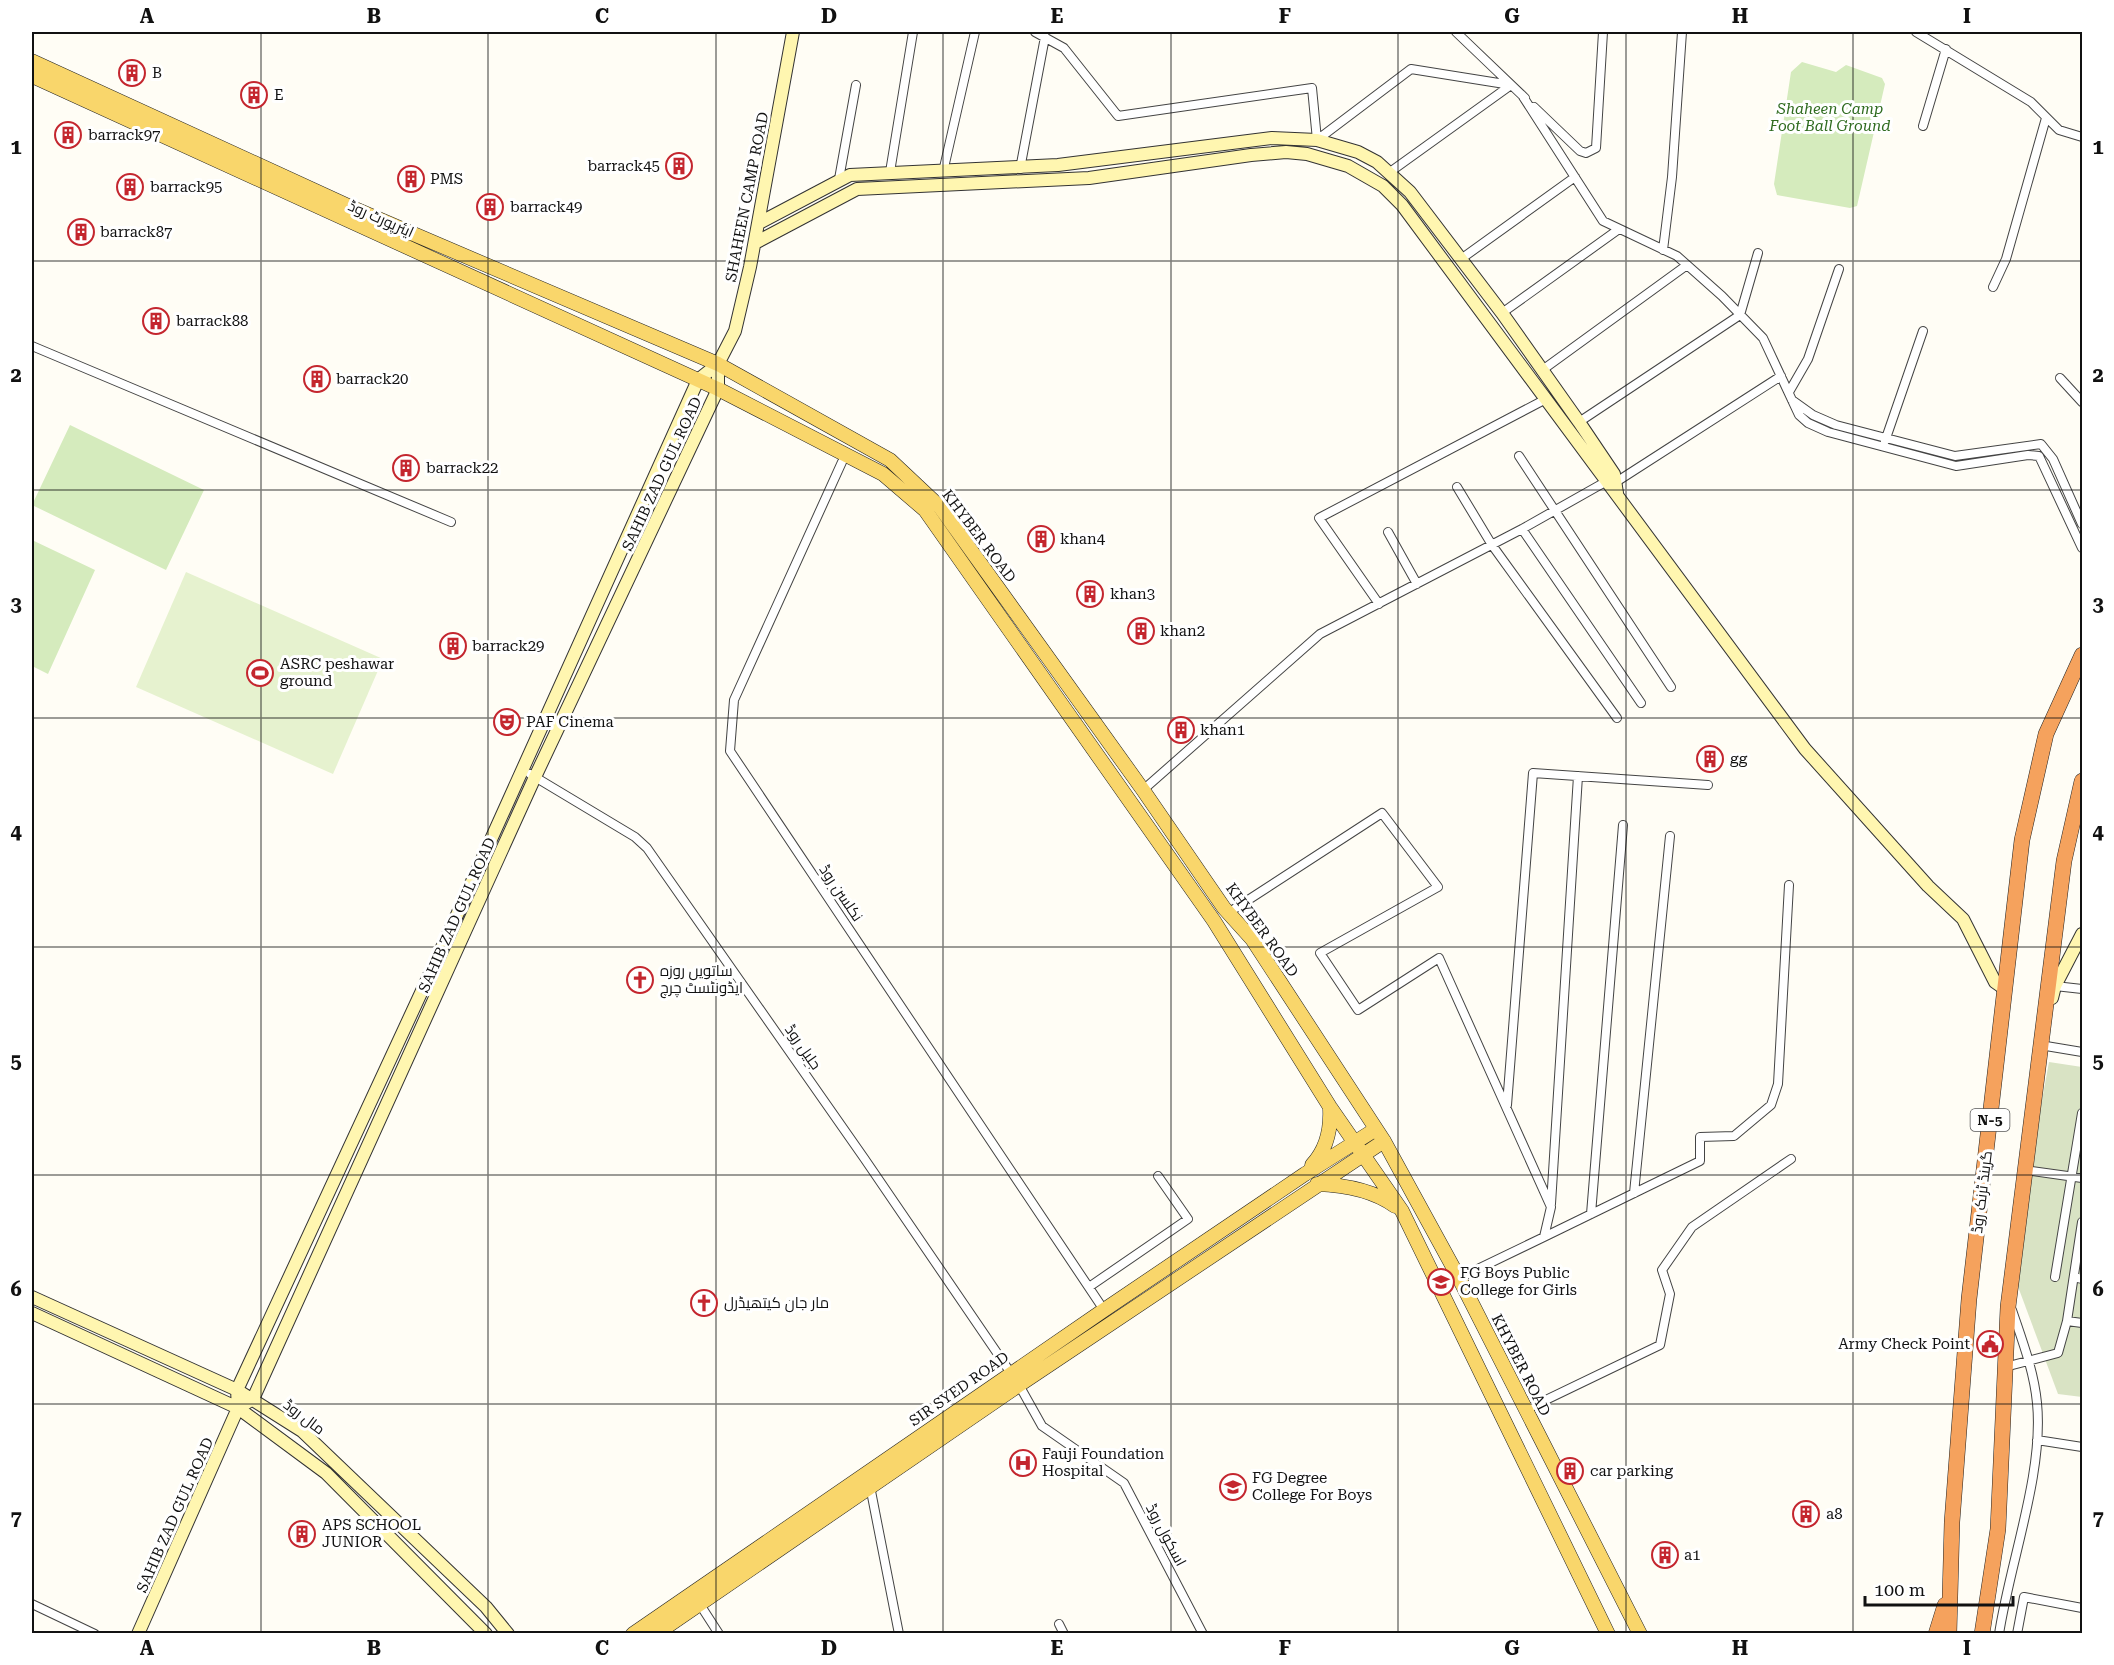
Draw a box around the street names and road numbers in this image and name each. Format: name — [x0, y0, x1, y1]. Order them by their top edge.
street label: SHAHEEN CAMP ROAD — [722, 110, 772, 284]
street label: ایئرپورٹ روڈ — [345, 197, 417, 242]
street label: SAHIB ZAD GUL ROAD — [618, 394, 706, 554]
street label: KHYBER ROAD — [938, 486, 1020, 586]
street label: SAHIB ZAD GUL ROAD — [415, 835, 499, 995]
street label: نکلسن روڈ — [815, 861, 867, 925]
street label: KHYBER ROAD — [1222, 880, 1302, 980]
street label: جلیل روڈ — [780, 1021, 825, 1074]
road number: N-5 — [1970, 1109, 2010, 1131]
street label: گرینڈ ٹرنک روڈ — [1968, 1150, 1996, 1234]
street label: KHYBER ROAD — [1488, 1311, 1554, 1419]
street label: SIR SYED ROAD — [906, 1348, 1012, 1430]
street label: مال روڈ — [280, 1396, 328, 1438]
street label: SAHIB ZAD GUL ROAD — [133, 1435, 217, 1595]
street label: اسکول روڈ — [1142, 1501, 1190, 1569]

